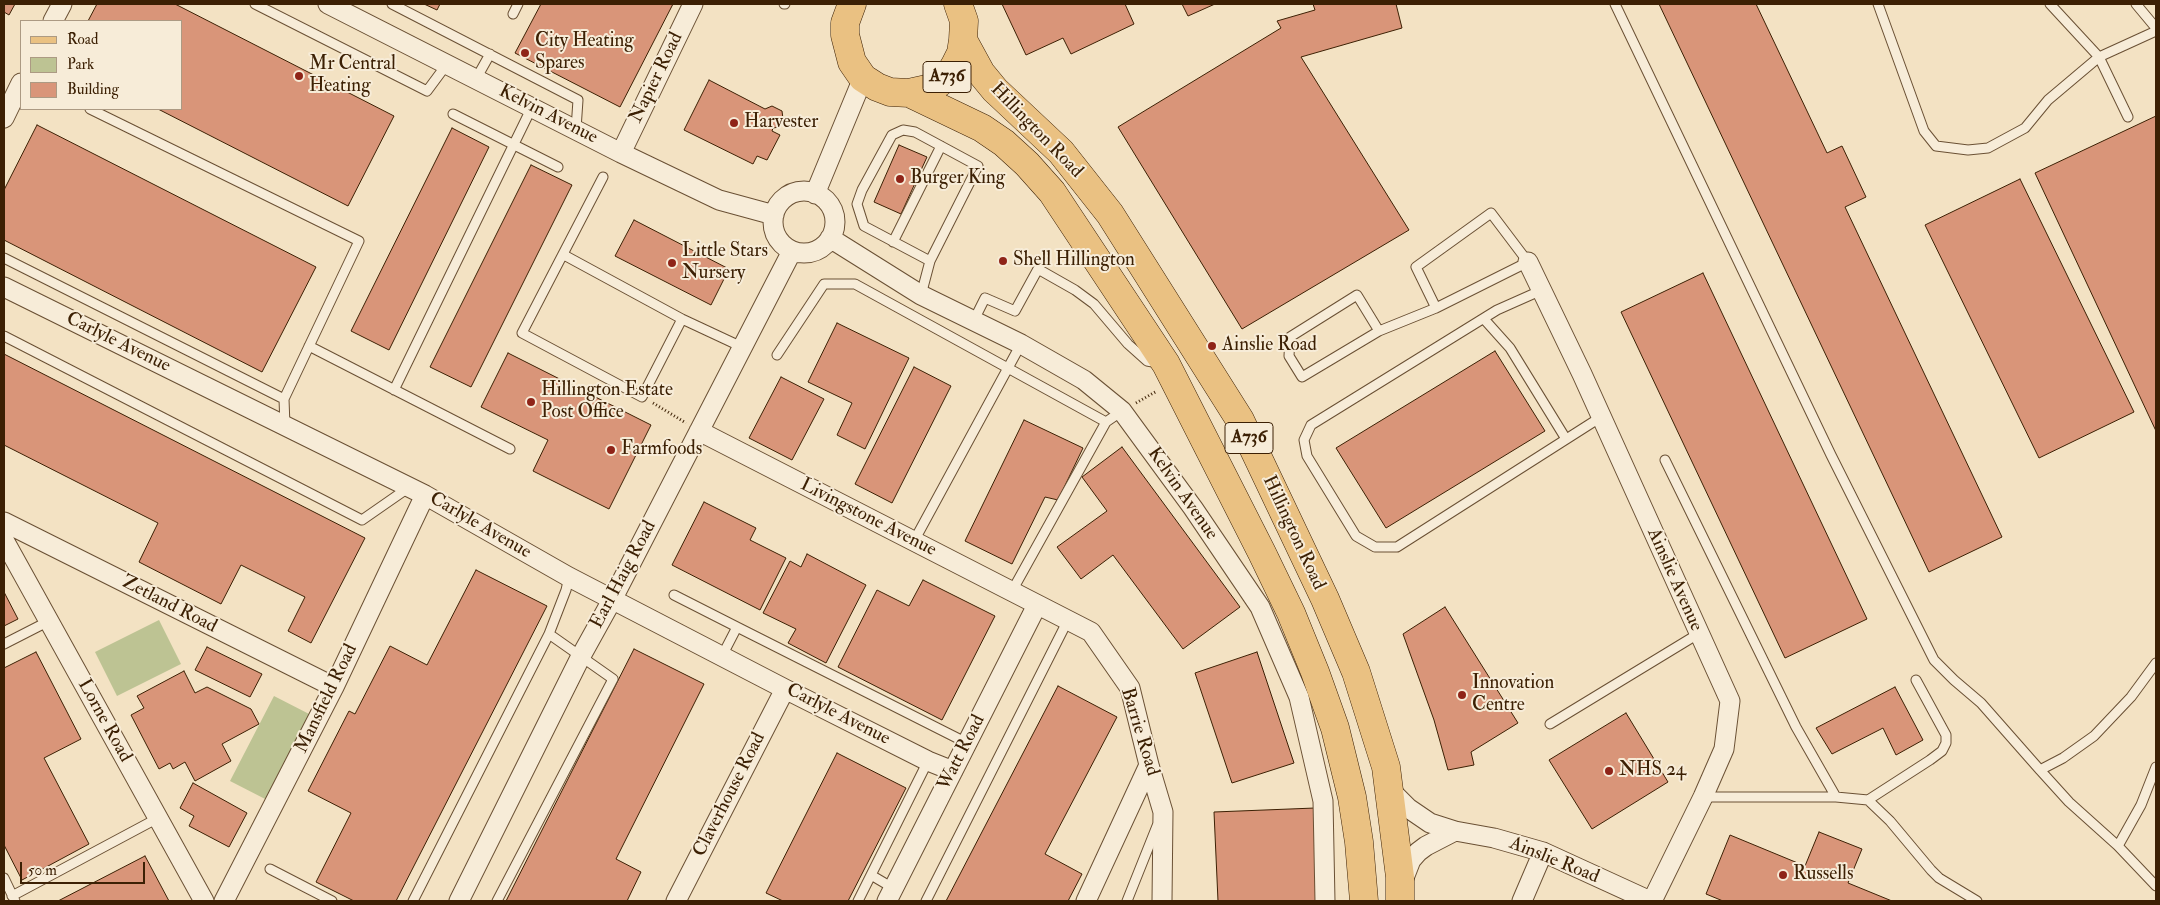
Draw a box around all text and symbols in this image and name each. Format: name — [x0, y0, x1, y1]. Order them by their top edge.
legend — [20, 20, 182, 110]
street label: Napier Road — [625, 29, 689, 127]
text: Road — [67, 30, 98, 49]
place label: City Heating Spares — [535, 31, 634, 75]
marker: City Heating Spares — [519, 47, 531, 59]
place label: Mr Central Heating — [309, 54, 396, 98]
text: Park — [67, 55, 94, 74]
road number: A736 — [923, 62, 971, 92]
marker: Mr Central Heating — [293, 70, 305, 82]
street label: Hillington Road — [985, 79, 1087, 183]
text: Building — [67, 80, 119, 99]
street label: Kelvin Avenue — [495, 80, 601, 150]
place label: Harvester — [744, 112, 818, 134]
marker: Harvester — [728, 117, 740, 129]
place label: Burger King — [910, 168, 1005, 190]
marker: Burger King — [894, 173, 906, 185]
place label: Little Stars Nursery — [682, 241, 768, 285]
place label: Shell Hillington — [1013, 250, 1135, 272]
marker: Shell Hillington — [997, 255, 1009, 267]
marker: Little Stars Nursery — [666, 257, 678, 269]
street label: Carlyle Avenue — [62, 308, 174, 378]
place label: Ainslie Road — [1222, 335, 1317, 357]
marker: Ainslie Road — [1206, 340, 1218, 352]
place label: Hillington Estate Post Office — [541, 380, 673, 424]
marker: Hillington Estate Post Office — [525, 396, 537, 408]
road number: A736 — [1225, 422, 1273, 453]
place label: Farmfoods — [621, 439, 702, 461]
street label: Kelvin Avenue — [1142, 443, 1222, 545]
marker: Farmfoods — [605, 444, 617, 456]
street label: Hillington Road — [1257, 472, 1329, 594]
street label: Livingstone Avenue — [796, 474, 940, 562]
street label: Carlyle Avenue — [425, 488, 535, 564]
street label: Earl Haig Road — [586, 517, 662, 633]
street label: Ainslie Avenue — [1641, 525, 1707, 635]
street label: Zetland Road — [118, 571, 220, 639]
street label: Mansfield Road — [291, 641, 363, 757]
place label: Innovation Centre — [1472, 673, 1554, 717]
street label: Lorne Road — [72, 675, 136, 767]
street label: Carlyle Avenue — [782, 679, 894, 751]
street label: Barrie Road — [1115, 685, 1163, 779]
marker: Innovation Centre — [1456, 689, 1468, 701]
street label: Watt Road — [933, 712, 991, 794]
street label: Claverhouse Road — [689, 729, 771, 861]
place label: NHS 24 — [1619, 760, 1686, 782]
marker: NHS 24 — [1603, 765, 1615, 777]
street label: Ainslie Road — [1506, 833, 1602, 889]
scale bar — [22, 852, 148, 884]
text: 50 m — [28, 861, 57, 880]
place label: Russells — [1793, 864, 1853, 886]
marker: Russells — [1777, 869, 1789, 881]

